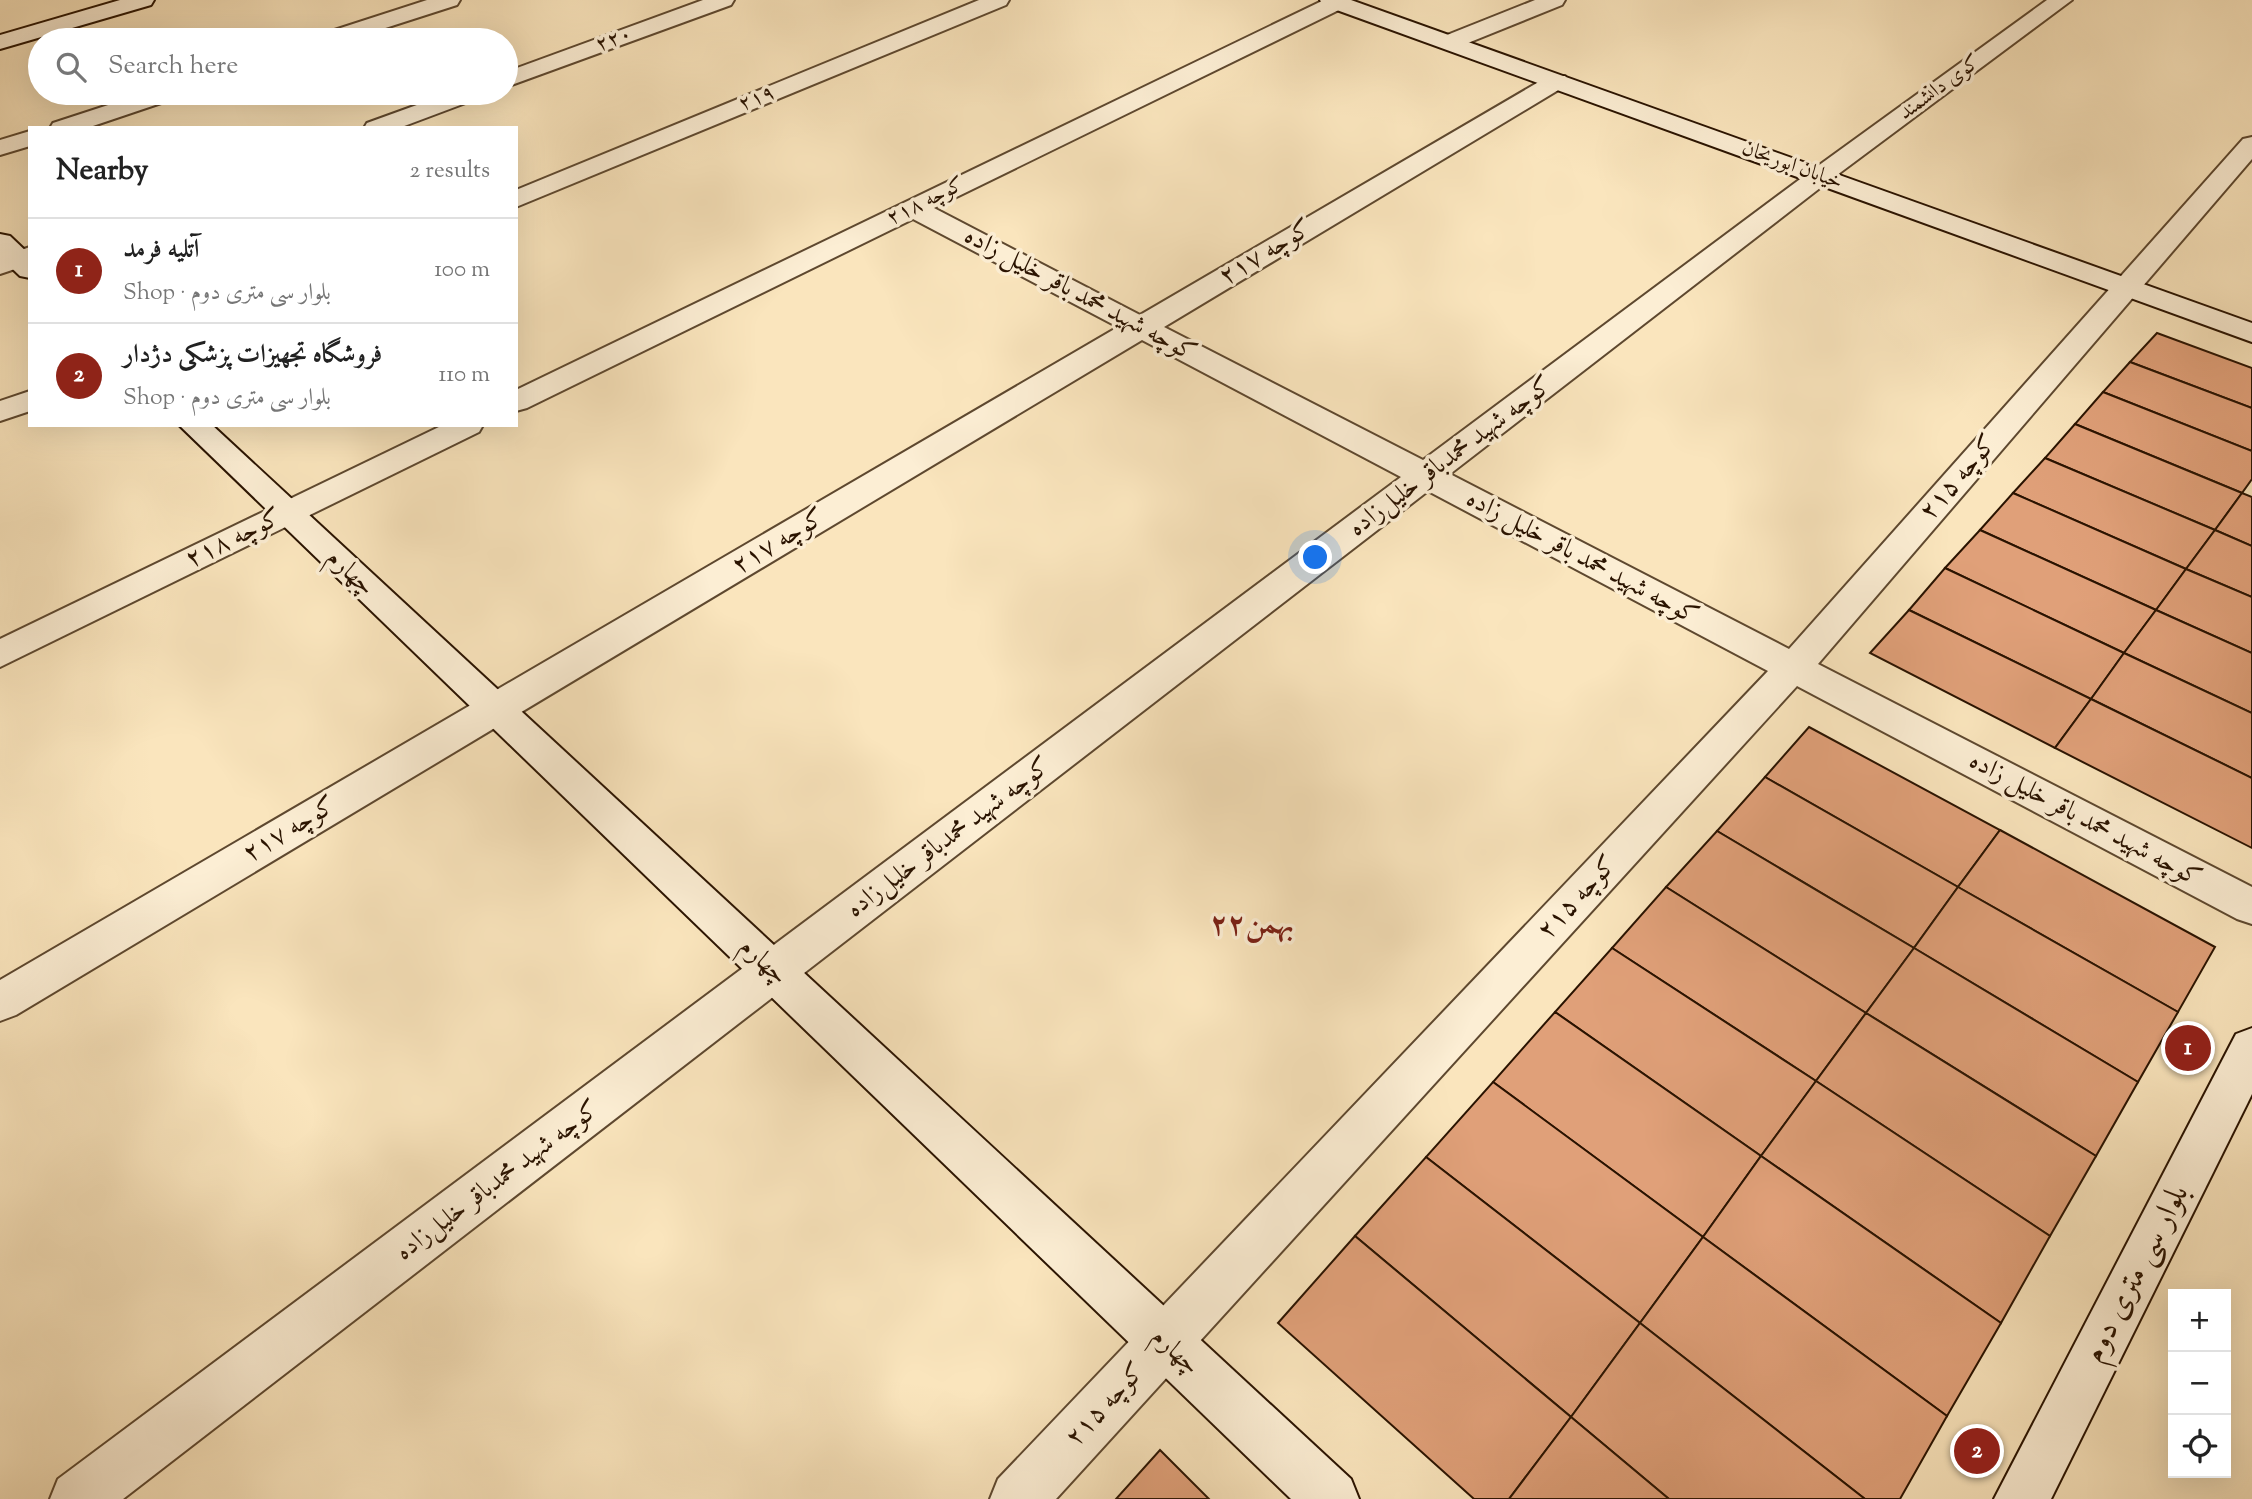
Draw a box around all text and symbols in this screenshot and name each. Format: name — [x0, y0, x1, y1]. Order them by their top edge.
street label: ۲۲۰ — [592, 20, 636, 60]
search box — [28, 28, 518, 105]
icon: search — [52, 48, 90, 86]
text: Search here — [108, 48, 238, 85]
street label: کوی دانشمند — [1893, 48, 1987, 128]
street label: ۲۱۹ — [734, 78, 780, 120]
street label: خیابان ابوریحان — [1737, 134, 1847, 198]
text: Nearby — [56, 150, 148, 193]
text: 2 results — [410, 155, 490, 188]
street label: کوچه ۲۱۸ — [882, 170, 970, 234]
street label: کوچه ۲۱۷ — [1212, 211, 1320, 295]
street label: کوچه شهید محمد باقر خلیل زاده — [957, 218, 1203, 372]
text: آتلیه فرمد — [123, 232, 199, 269]
text: 1 — [75, 254, 83, 287]
text: 100 m — [434, 254, 490, 287]
text: Shop · بلوار سی متری دوم — [123, 277, 331, 310]
text: فروشگاه تجهیزات پزشکی دژدار — [123, 337, 382, 374]
text: 2 — [74, 359, 84, 392]
text: 110 m — [439, 359, 490, 392]
street label: کوچه شهید محمدباقر خلیل‌زاده — [1341, 368, 1561, 546]
text: Shop · بلوار سی متری دوم — [123, 382, 331, 415]
street label: کوچه ۲۱۵ — [1911, 427, 2007, 529]
street label: کوچه شهید محمد باقر خلیل زاده — [1459, 481, 1705, 635]
street label: کوچه ۲۱۸ — [180, 500, 288, 578]
street label: کوچه ۲۱۷ — [725, 500, 833, 584]
your location — [1298, 540, 1332, 574]
street label: چهارم — [316, 541, 383, 607]
street label: کوچه شهید محمد باقر خلیل زاده — [1962, 743, 2208, 897]
street label: کوچه شهید محمدباقر خلیل‌زاده — [839, 749, 1059, 927]
street label: کوچه ۲۱۷ — [236, 788, 344, 872]
street label: کوچه ۲۱۵ — [1529, 848, 1627, 948]
district label: ۲۲بهمن — [1210, 904, 1294, 947]
street label: چهارم — [729, 930, 796, 996]
pin: 1 — [2165, 1022, 2211, 1074]
street label: کوچه شهید محمدباقر خلیل‌زاده — [388, 1092, 608, 1270]
street label: بلوار سی متری دوم — [2072, 1177, 2204, 1372]
map controls — [2168, 1289, 2231, 1478]
button: + — [2168, 1289, 2231, 1352]
street label: چهارم — [1141, 1320, 1208, 1386]
button: − — [2168, 1352, 2231, 1415]
street label: کوچه ۲۱۵ — [1057, 1355, 1155, 1455]
button: locate — [2168, 1415, 2231, 1478]
pin: 2 — [1954, 1425, 2000, 1477]

